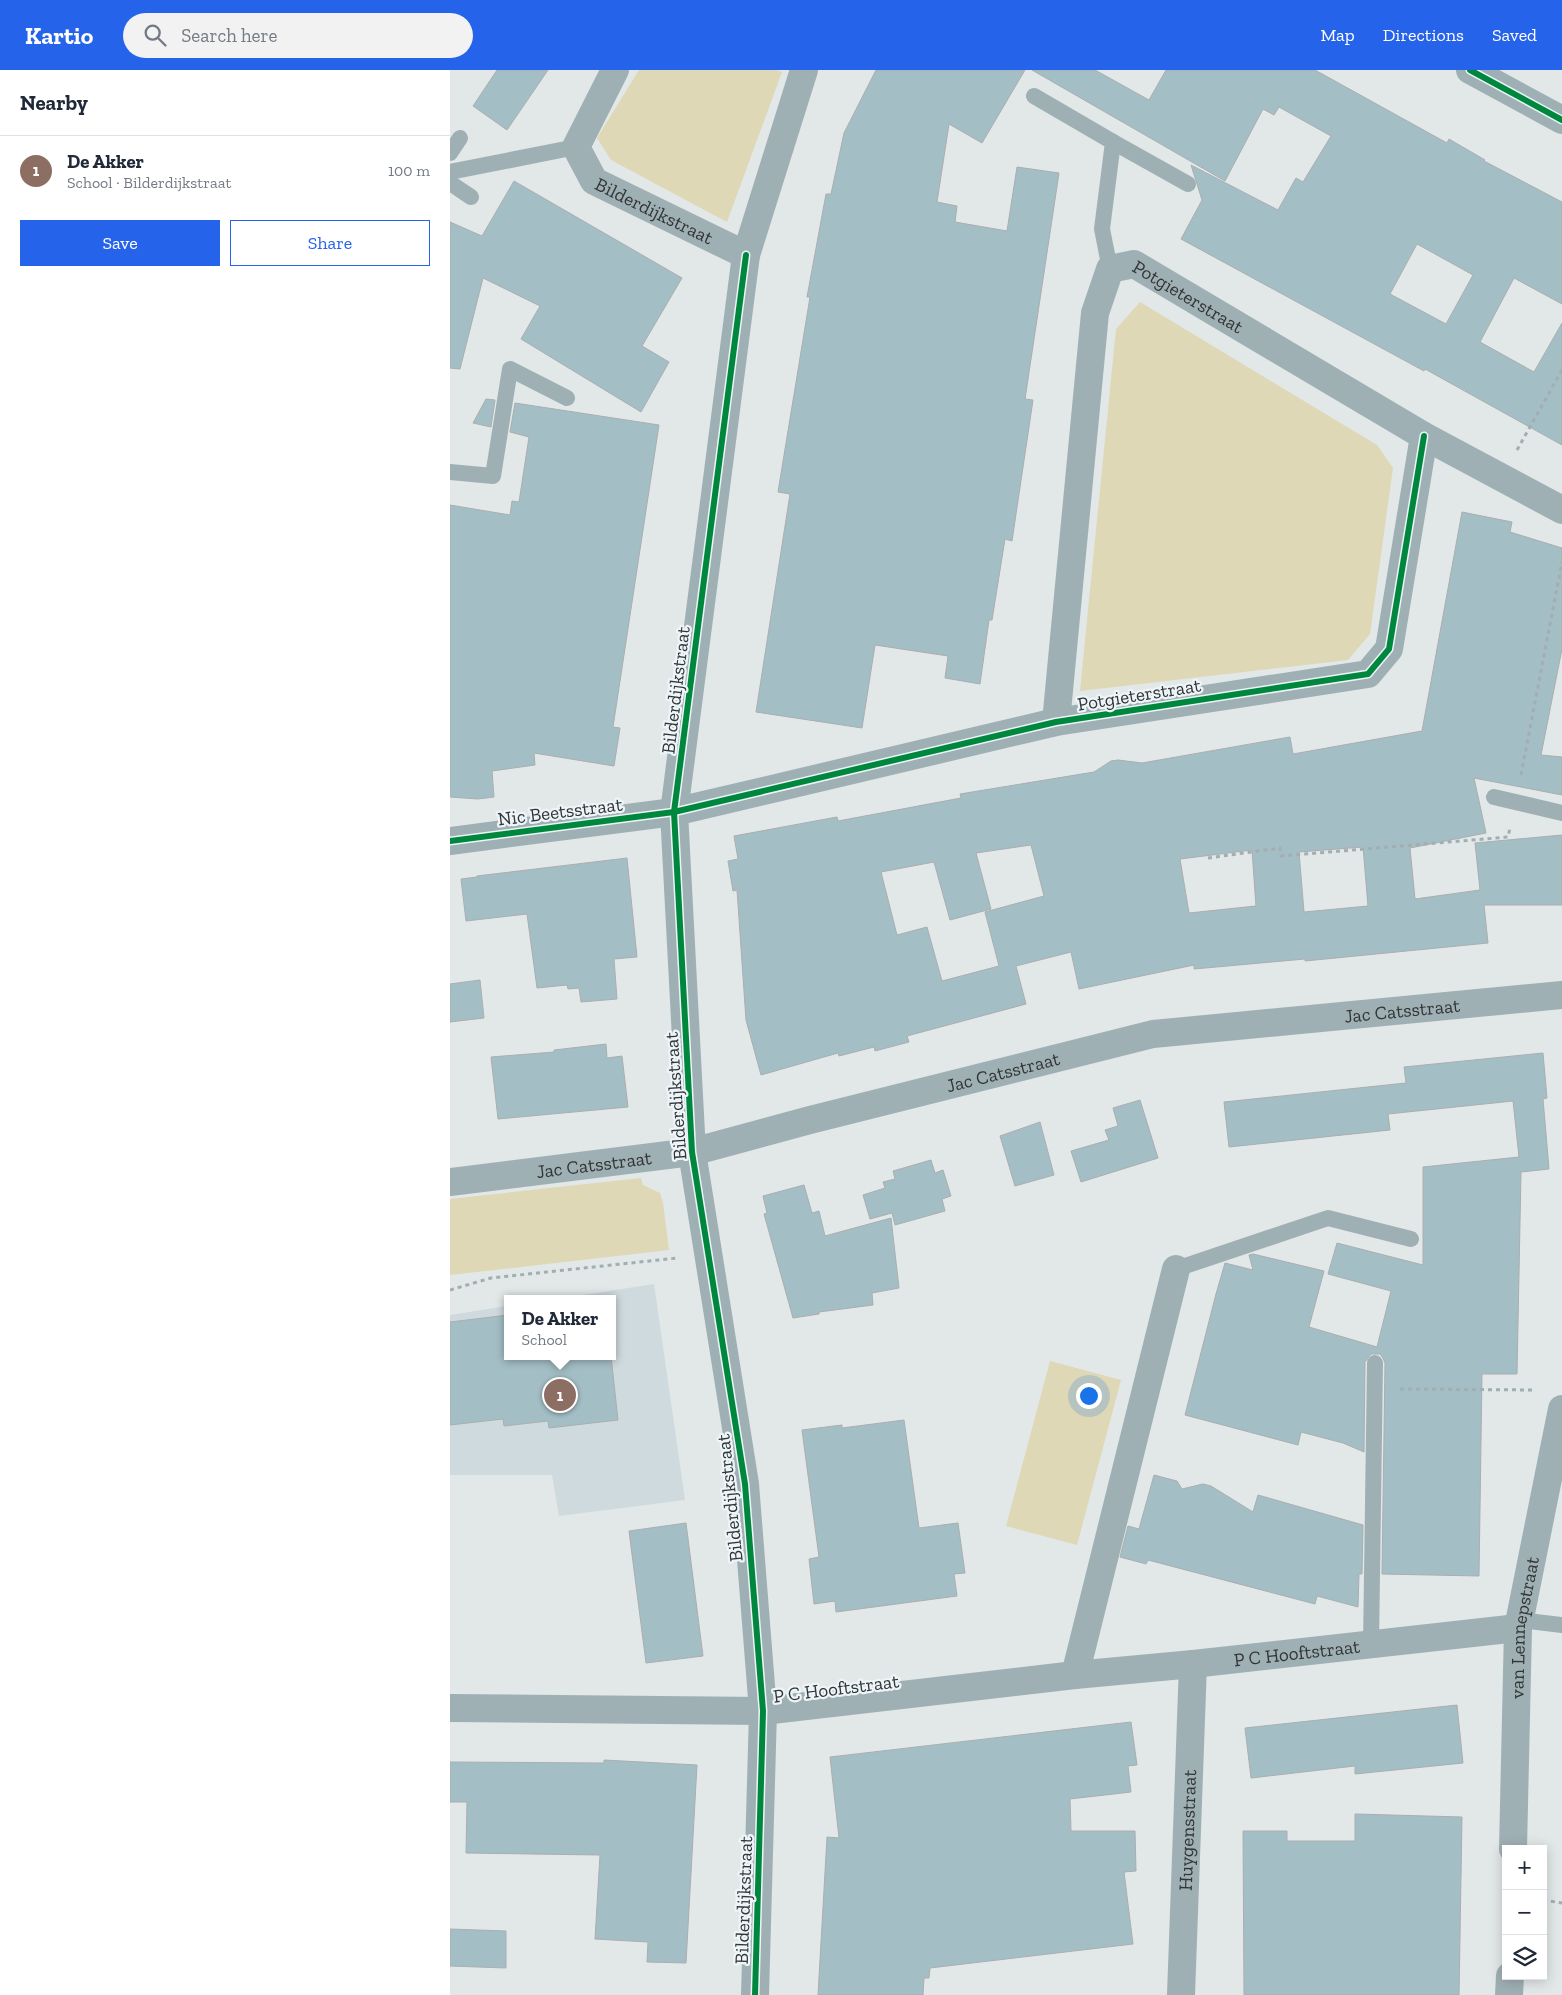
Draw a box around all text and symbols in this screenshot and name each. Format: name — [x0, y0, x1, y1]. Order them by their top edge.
search box — [123, 13, 473, 58]
text: Kartio — [25, 21, 93, 50]
icon: search — [141, 21, 169, 49]
text: Search here — [181, 24, 277, 47]
text: Map — [1320, 24, 1355, 46]
text: Directions — [1383, 24, 1464, 46]
text: Saved — [1492, 24, 1537, 46]
text: Nearby — [20, 90, 88, 115]
text: De Akker — [67, 150, 144, 173]
text: 1 — [33, 161, 39, 180]
text: 100 m — [388, 161, 430, 180]
street label: Bilderdijkstraat — [591, 172, 717, 249]
text: School · Bilderdijkstraat — [67, 173, 231, 192]
button: Save — [20, 220, 220, 266]
button: Share — [230, 220, 430, 266]
street label: Potgieterstraat — [1129, 255, 1248, 338]
street label: Bilderdijkstraat — [656, 625, 695, 755]
street label: Potgieterstraat — [1076, 673, 1202, 716]
street label: Nic Beetsstraat — [496, 792, 624, 831]
street label: Jac Catsstraat — [1343, 994, 1461, 1028]
street label: Bilderdijkstraat — [660, 1031, 691, 1161]
street label: Jac Catsstraat — [944, 1047, 1062, 1097]
street label: Jac Catsstraat — [535, 1146, 653, 1183]
popup — [504, 1295, 616, 1360]
text: De Akker — [522, 1307, 599, 1330]
text: School — [522, 1330, 567, 1349]
pin: 1 — [544, 1376, 576, 1414]
your location — [1076, 1383, 1102, 1409]
street label: Bilderdijkstraat — [711, 1433, 748, 1563]
street label: van Lennepstraat — [1505, 1555, 1544, 1699]
street label: P C Hooftstraat — [1233, 1635, 1361, 1671]
street label: P C Hooftstraat — [772, 1669, 900, 1708]
street label: Huygensstraat — [1174, 1769, 1201, 1891]
street label: Bilderdijkstraat — [730, 1835, 757, 1965]
map controls — [1502, 1845, 1547, 1980]
button: + — [1502, 1845, 1547, 1890]
button: − — [1502, 1890, 1547, 1935]
button: layers — [1502, 1935, 1547, 1980]

